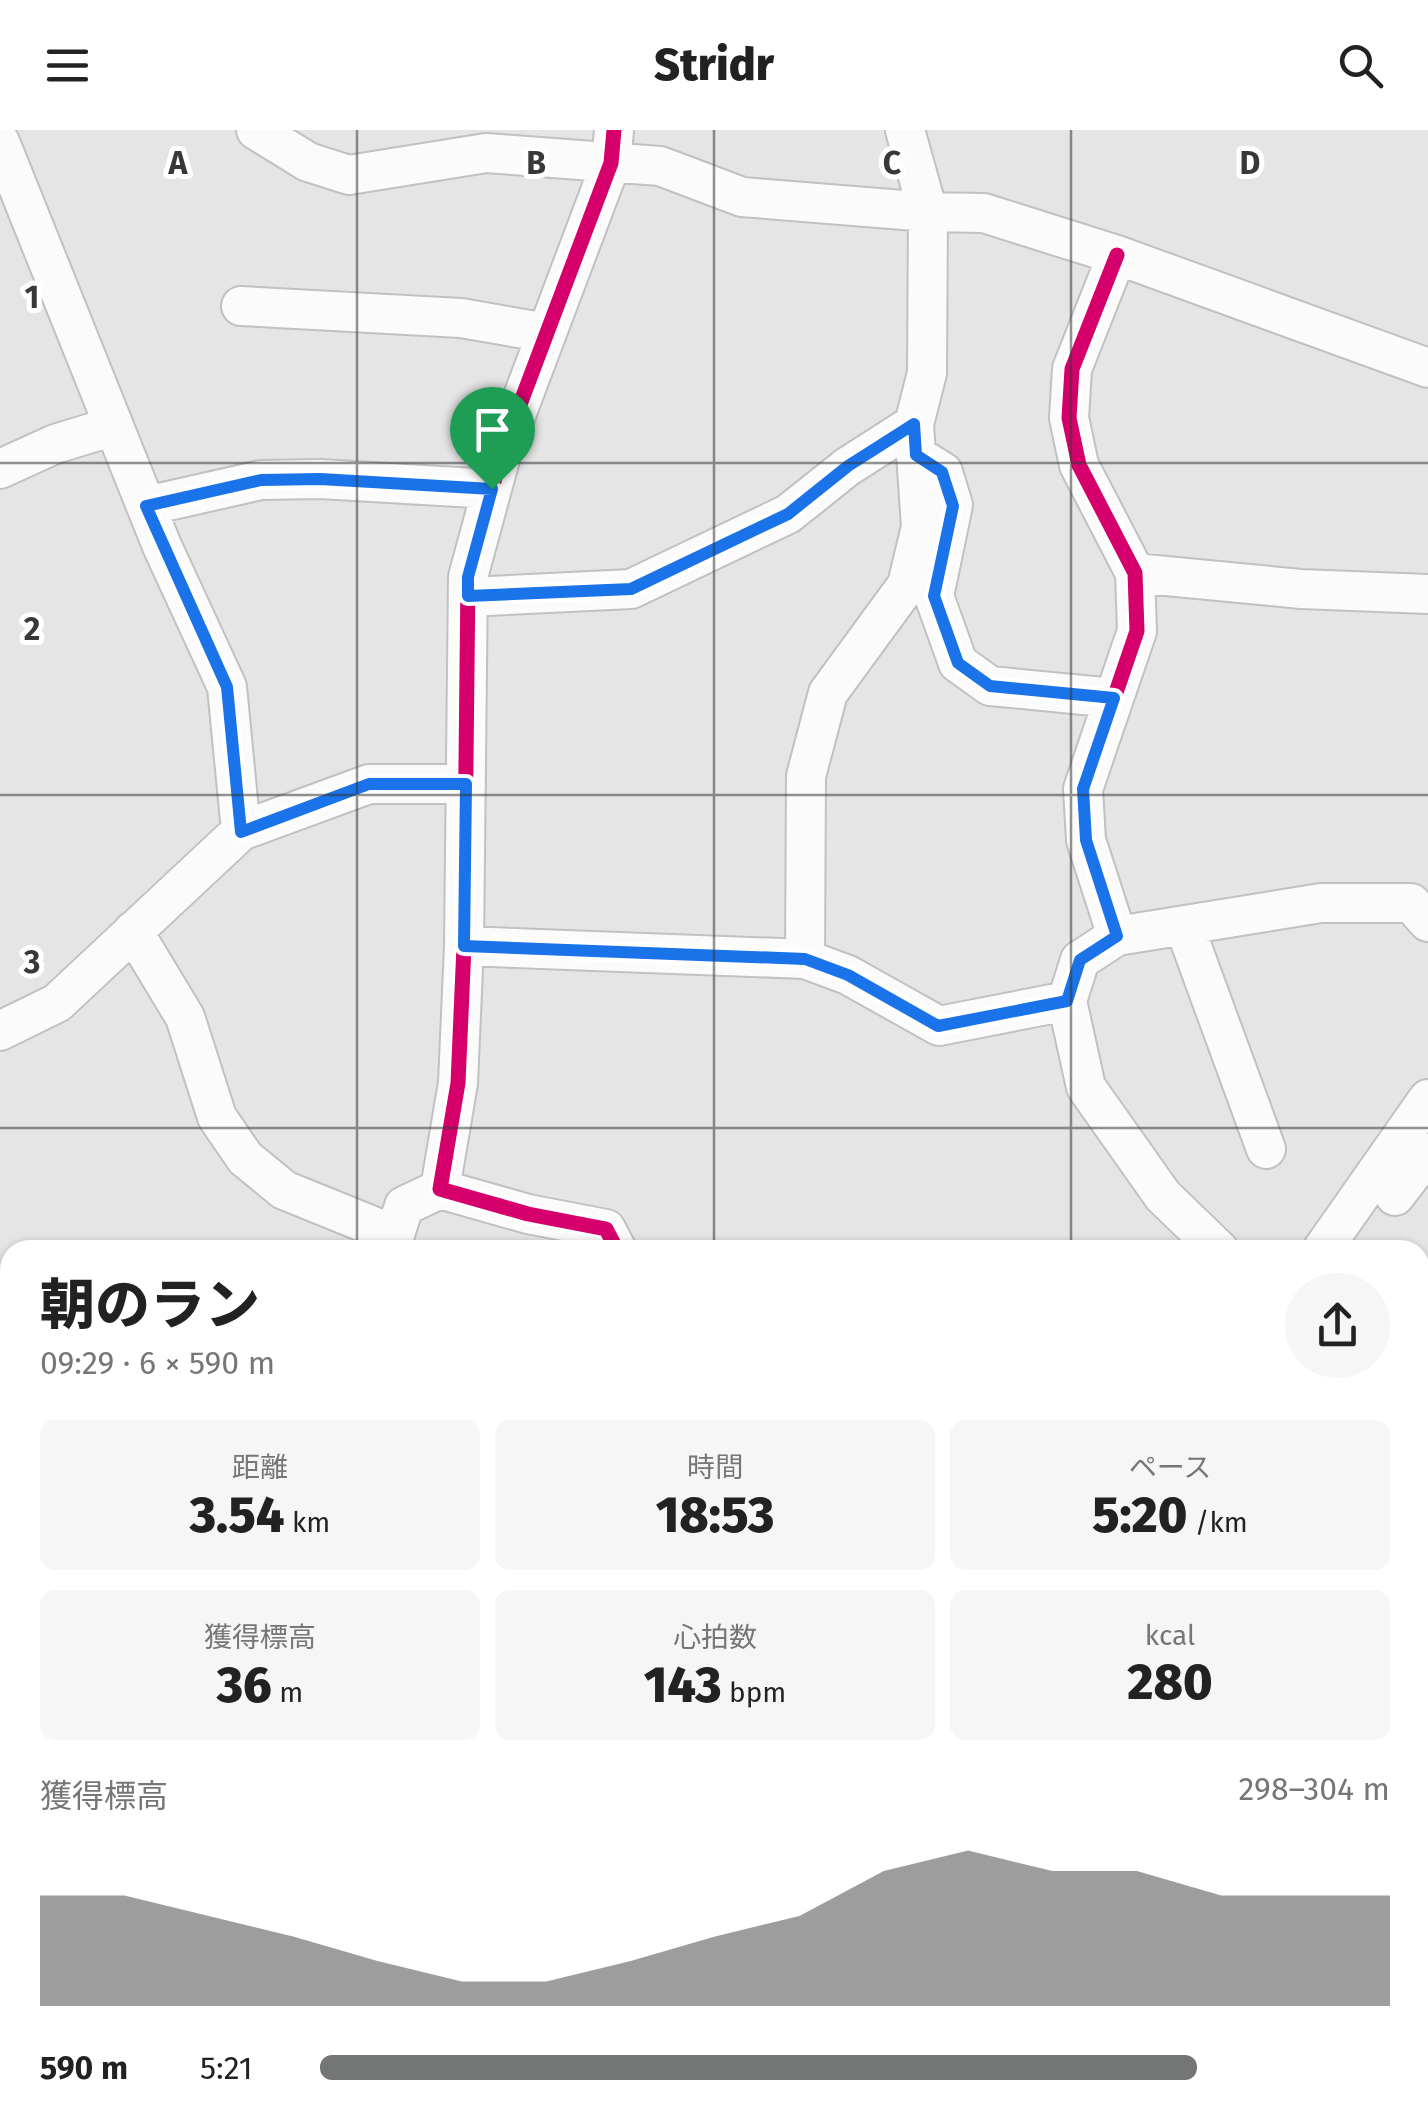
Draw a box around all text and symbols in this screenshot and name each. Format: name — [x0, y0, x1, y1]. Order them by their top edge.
icon: menu — [40, 38, 95, 93]
text: Stridr — [654, 38, 774, 92]
icon: search — [1333, 38, 1388, 93]
text: A — [168, 144, 189, 182]
text: B — [526, 144, 546, 182]
text: C — [883, 144, 902, 182]
text: D — [1240, 144, 1260, 182]
text: 1 — [25, 278, 39, 316]
pin — [450, 387, 535, 490]
icon: arrive — [465, 402, 520, 457]
text: 2 — [24, 610, 40, 648]
text: 3 — [23, 943, 40, 981]
text: 朝のラン — [40, 1273, 260, 1339]
button: share — [1285, 1273, 1390, 1378]
text: 09:29 · 6 × 590 m — [40, 1344, 275, 1382]
text: 距離 — [232, 1451, 288, 1484]
text: 時間 — [687, 1451, 743, 1484]
text: ペース — [1129, 1451, 1211, 1484]
text: 3.54 — [190, 1485, 285, 1545]
text: 18:53 — [656, 1485, 774, 1545]
text: 5:20 — [1092, 1485, 1187, 1545]
text: km — [285, 1506, 330, 1539]
text: /km — [1187, 1506, 1248, 1539]
text: kcal — [1145, 1619, 1195, 1652]
text: 獲得標高 — [204, 1621, 316, 1654]
text: 心拍数 — [673, 1621, 757, 1654]
text: 280 — [1127, 1652, 1213, 1712]
text: 36 — [217, 1655, 272, 1715]
text: 143 — [644, 1655, 722, 1715]
text: m — [272, 1676, 303, 1709]
text: bpm — [722, 1676, 786, 1709]
text: 298–304 m — [1239, 1770, 1390, 1808]
text: 獲得標高 — [40, 1777, 168, 1815]
text: 590 m — [40, 2049, 128, 2087]
text: 5:21 — [200, 2049, 253, 2087]

